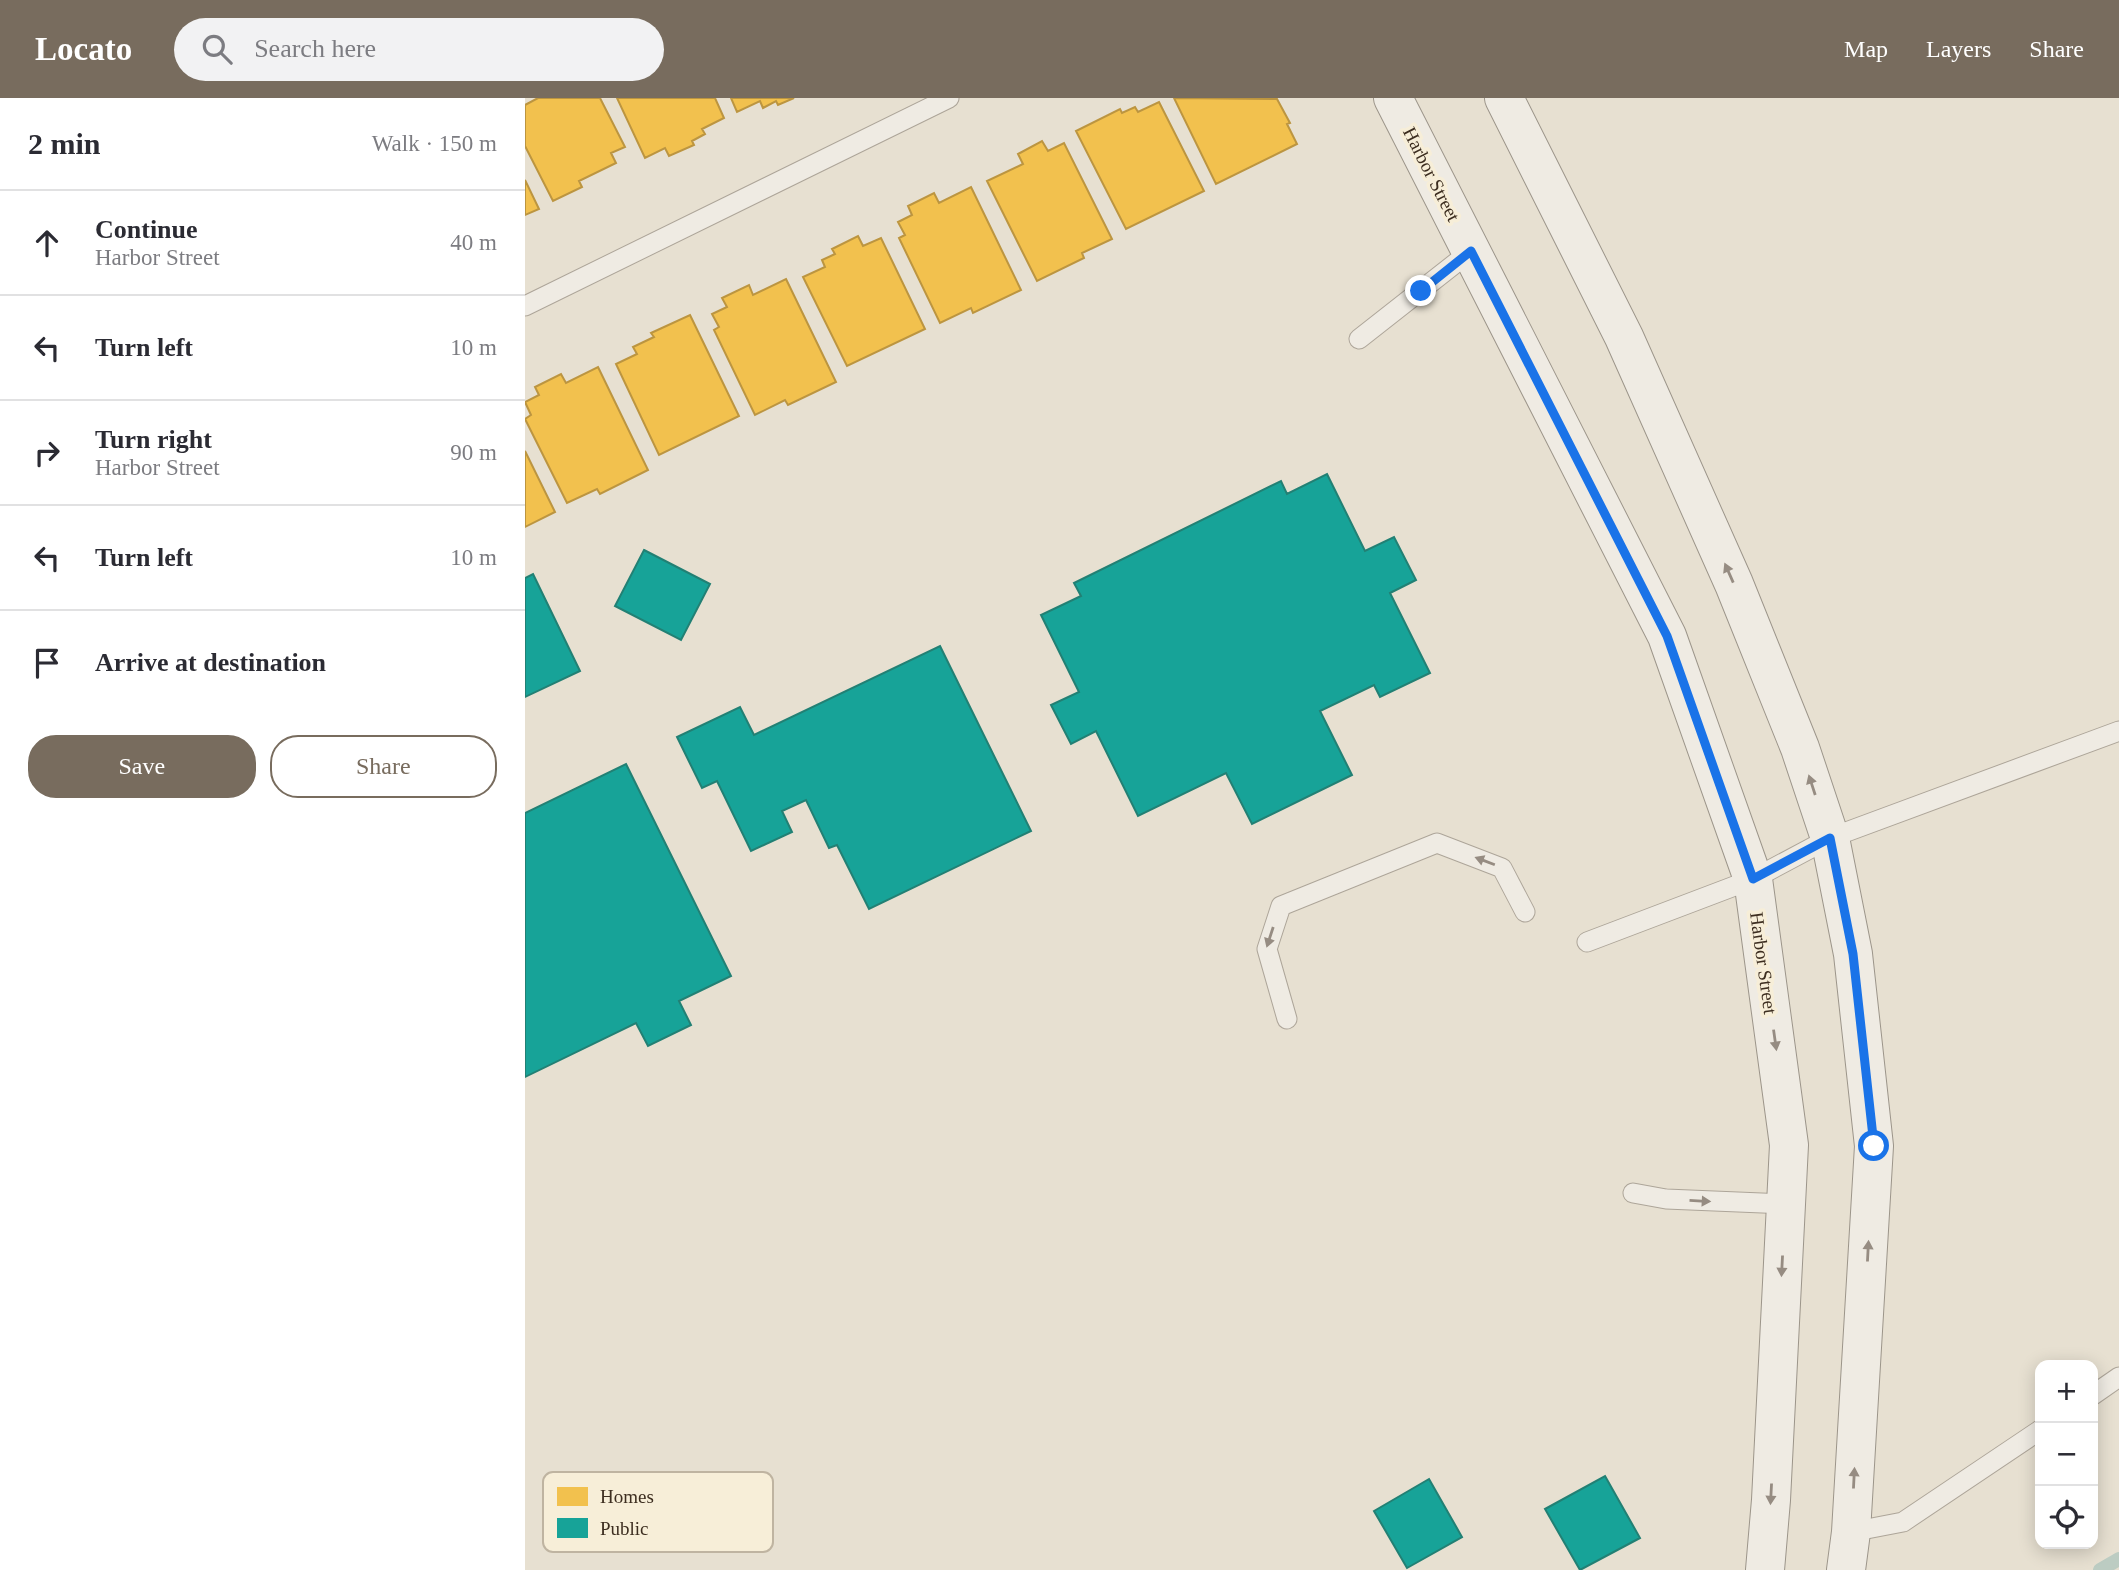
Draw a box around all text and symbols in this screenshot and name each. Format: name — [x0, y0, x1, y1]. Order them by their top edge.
search box — [174, 18, 664, 81]
icon: search — [198, 30, 236, 68]
text: Locato — [35, 31, 132, 67]
text: Search here — [254, 34, 376, 63]
text: Map — [1844, 36, 1888, 62]
text: Layers — [1926, 36, 1991, 62]
text: Share — [2029, 36, 2084, 62]
street label: Harbor Street — [1399, 124, 1465, 225]
text: 2 min — [28, 127, 101, 160]
text: Walk · 150 m — [372, 131, 497, 156]
text: Continue — [95, 215, 198, 244]
icon: ahead — [28, 224, 66, 262]
text: 40 m — [450, 230, 497, 255]
text: Harbor Street — [95, 245, 220, 270]
route end — [1405, 275, 1436, 306]
icon: left — [28, 329, 66, 367]
text: Turn left — [95, 333, 193, 362]
text: 10 m — [450, 335, 497, 360]
text: Turn right — [95, 425, 212, 454]
icon: right — [28, 434, 66, 472]
text: 90 m — [450, 440, 497, 465]
text: Harbor Street — [95, 455, 220, 480]
icon: left — [28, 539, 66, 577]
text: Turn left — [95, 543, 193, 572]
text: 10 m — [450, 545, 497, 570]
one-way arrow — [1723, 563, 1735, 583]
icon: arrive — [28, 644, 66, 682]
text: Arrive at destination — [95, 648, 326, 677]
button: Save — [28, 735, 256, 798]
button: Share — [270, 735, 497, 798]
one-way arrow — [1806, 774, 1817, 795]
one-way arrow — [1474, 856, 1495, 867]
street label: Harbor Street — [1746, 911, 1781, 1016]
one-way arrow — [1265, 926, 1275, 947]
one-way arrow — [1769, 1029, 1780, 1051]
route start — [1858, 1130, 1889, 1161]
one-way arrow — [1690, 1196, 1712, 1207]
one-way arrow — [1863, 1239, 1874, 1261]
one-way arrow — [1777, 1256, 1788, 1278]
map controls — [2035, 1360, 2098, 1549]
button: + — [2035, 1360, 2098, 1423]
button: − — [2035, 1423, 2098, 1486]
one-way arrow — [1849, 1466, 1860, 1488]
legend — [543, 1472, 773, 1552]
one-way arrow — [1765, 1483, 1776, 1505]
text: Homes — [600, 1486, 654, 1507]
button: locate — [2035, 1486, 2098, 1549]
text: Public — [600, 1518, 649, 1539]

